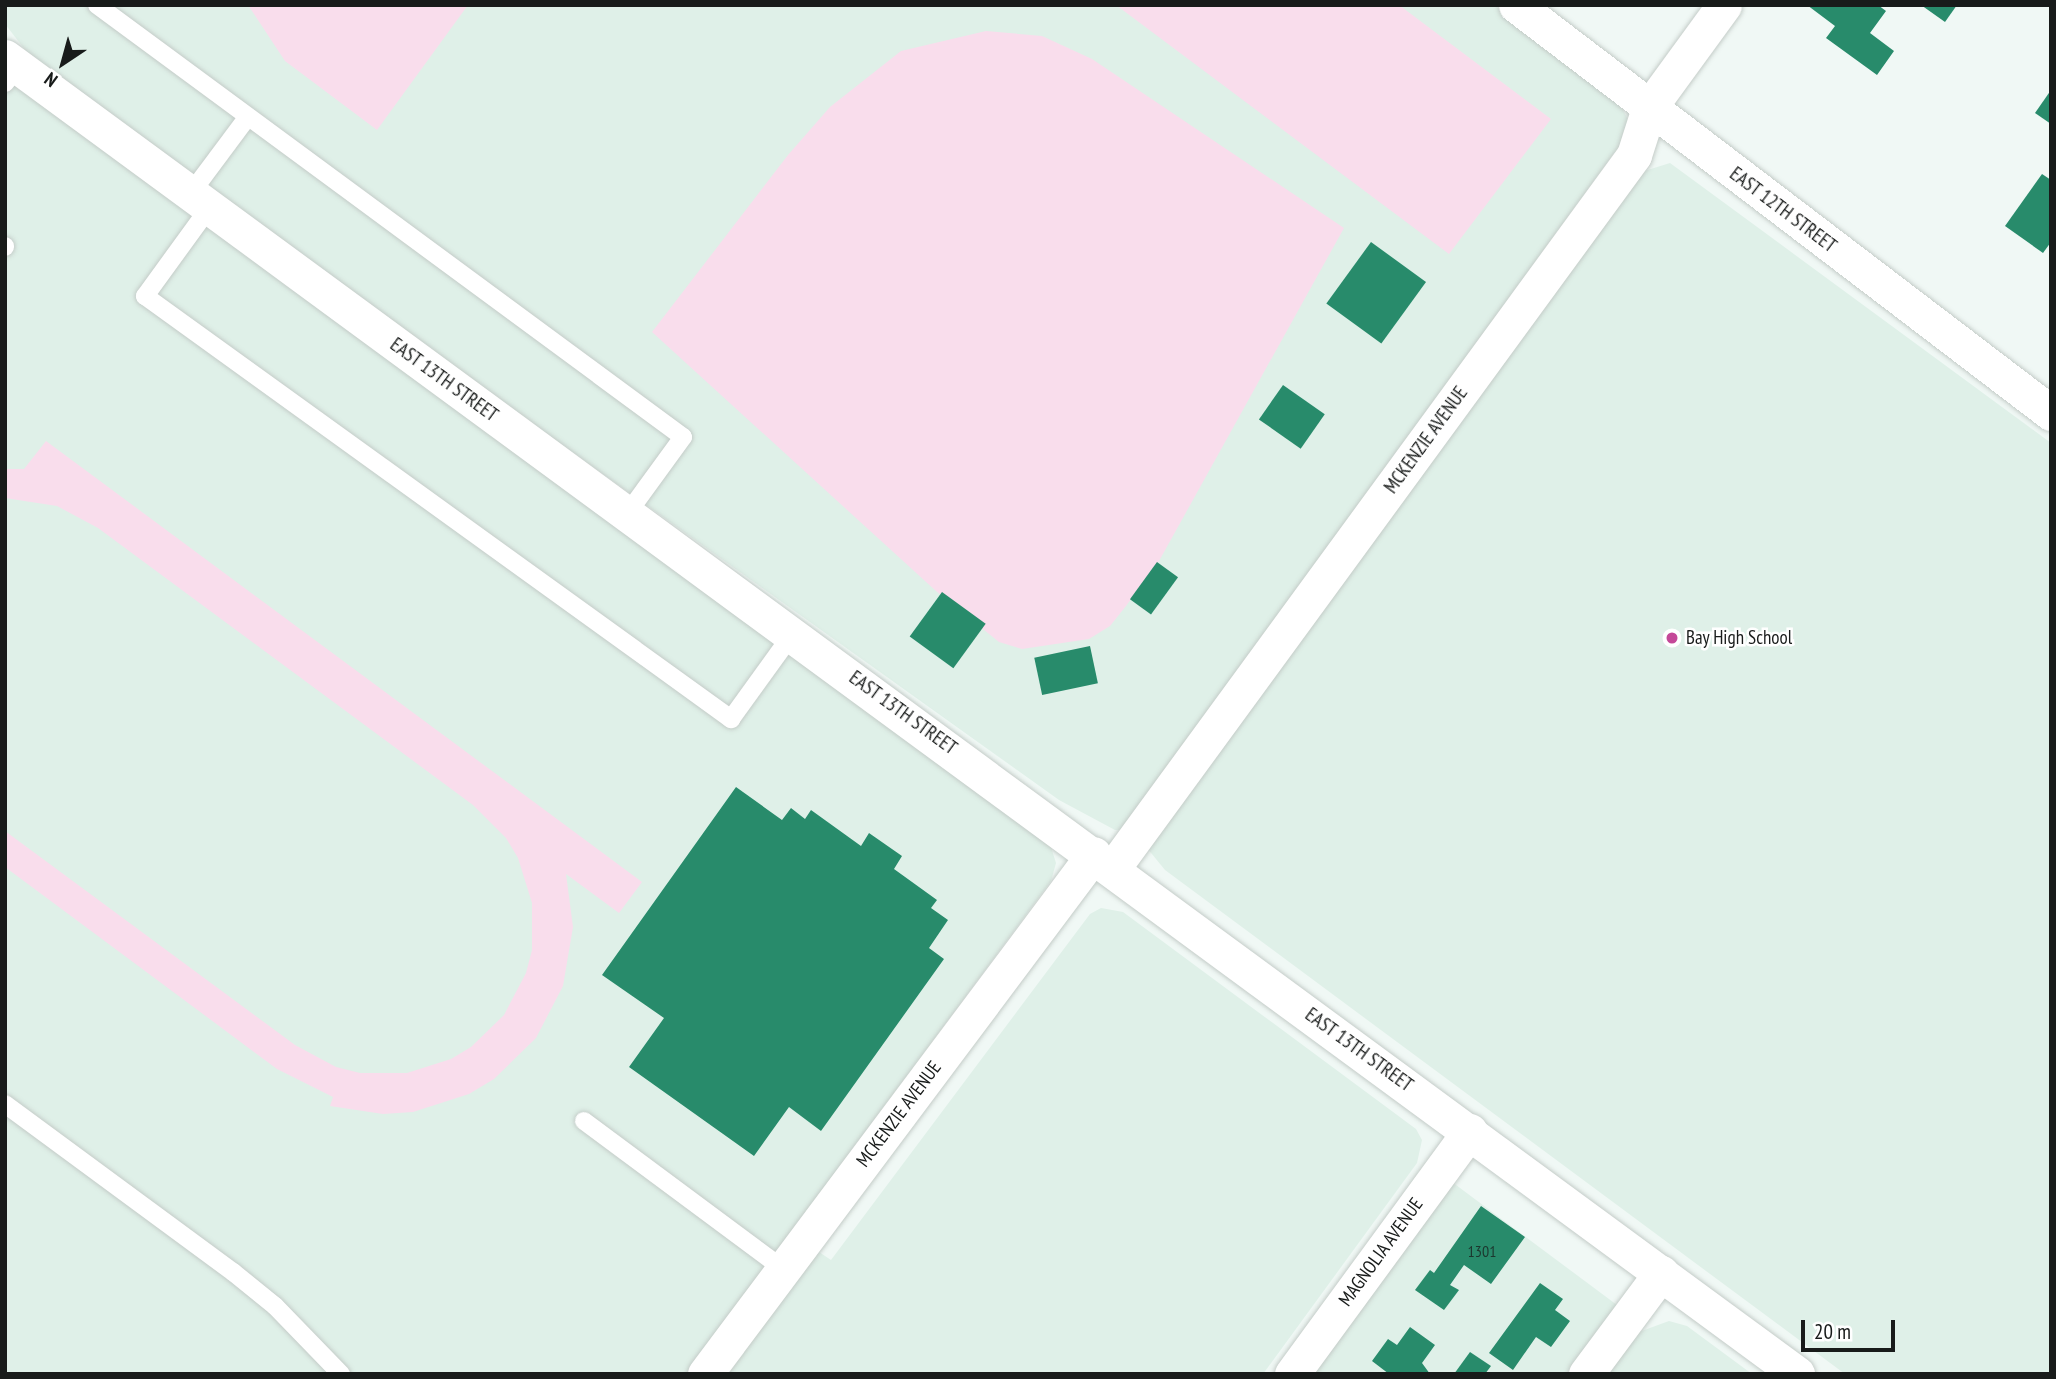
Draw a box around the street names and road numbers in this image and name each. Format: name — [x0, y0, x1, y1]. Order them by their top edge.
street label: EAST 12TH STREET — [1725, 162, 1841, 258]
street label: EAST 13TH STREET — [385, 333, 503, 427]
street label: MCKENZIE AVENUE — [1379, 382, 1473, 498]
street label: EAST 13TH STREET — [844, 666, 962, 760]
street label: EAST 13TH STREET — [1300, 1003, 1418, 1097]
street label: MCKENZIE AVENUE — [852, 1056, 946, 1172]
street label: MAGNOLIA AVENUE — [1334, 1193, 1428, 1311]

